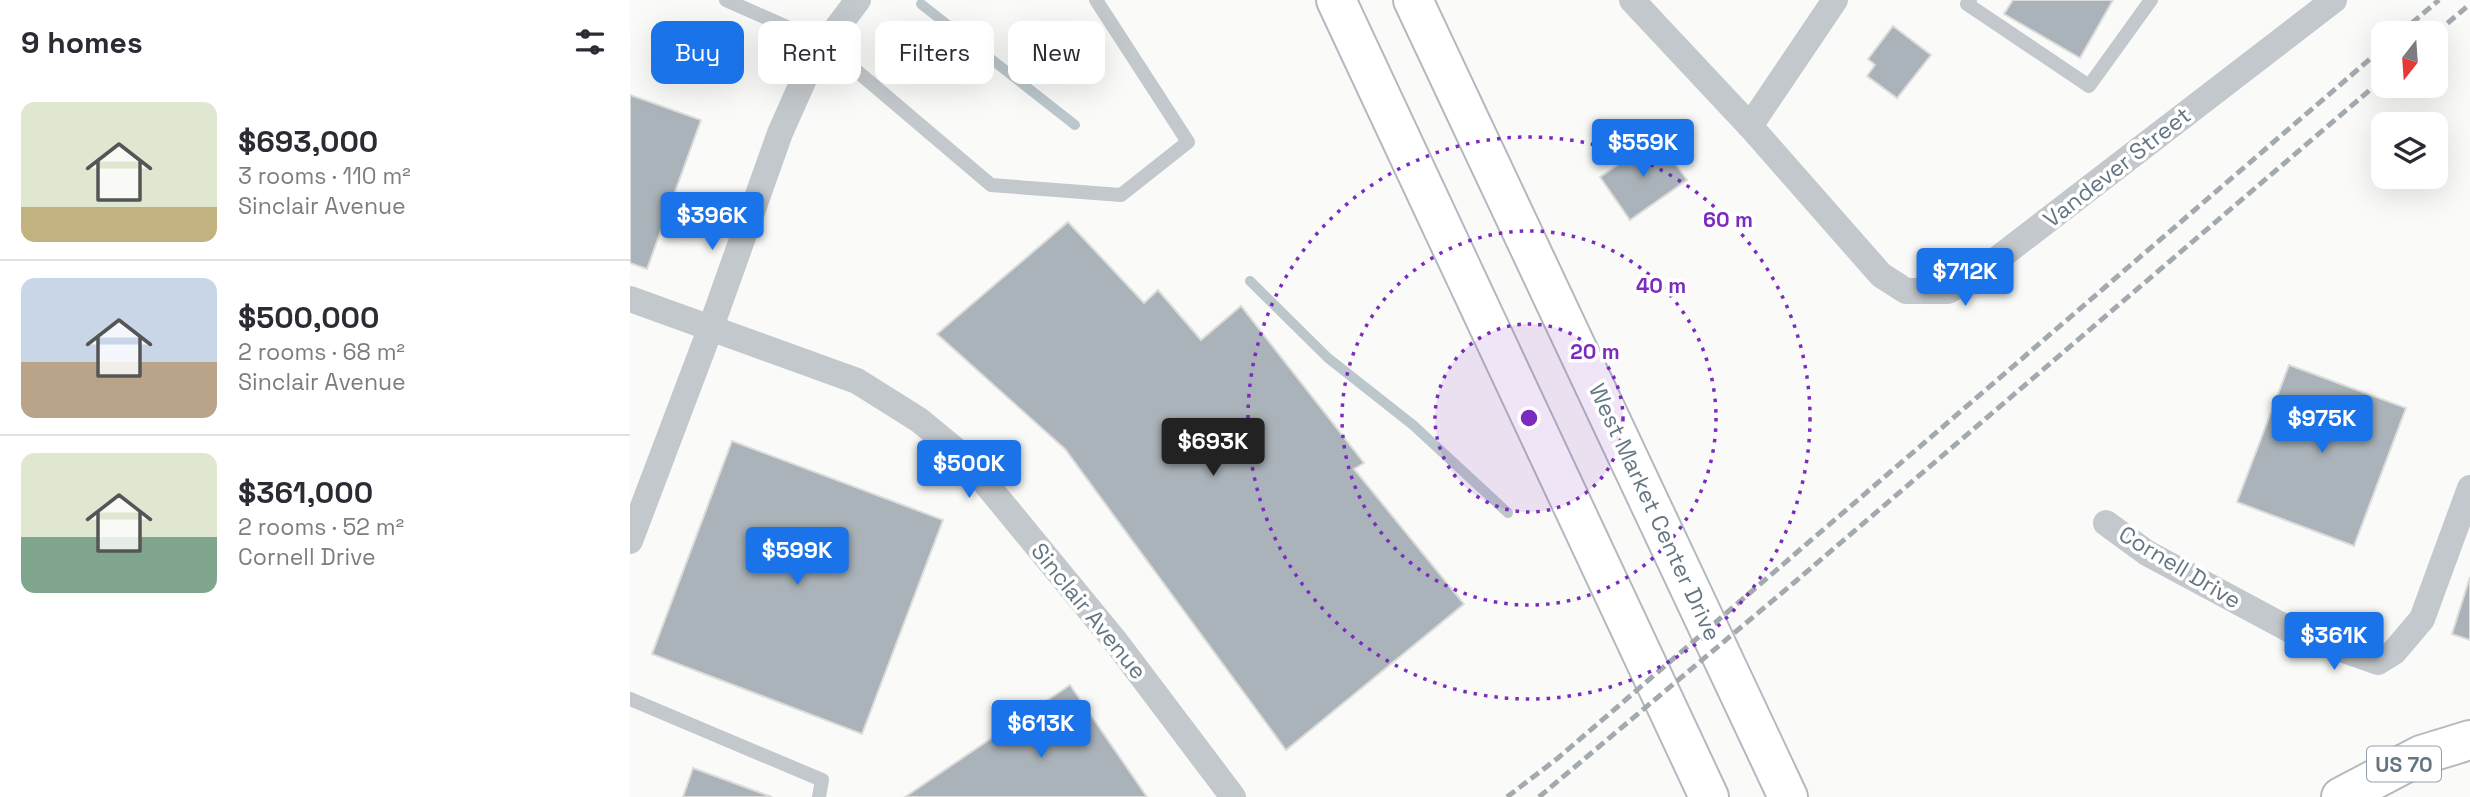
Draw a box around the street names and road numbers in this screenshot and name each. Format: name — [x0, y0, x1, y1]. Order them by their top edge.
street label: Vandever Street — [2037, 100, 2197, 234]
street label: West Market Center Drive — [1582, 379, 1728, 645]
street label: Cornell Drive — [2113, 519, 2247, 615]
street label: Sinclair Avenue — [1025, 536, 1153, 686]
road number: US 70 — [2367, 746, 2441, 782]

